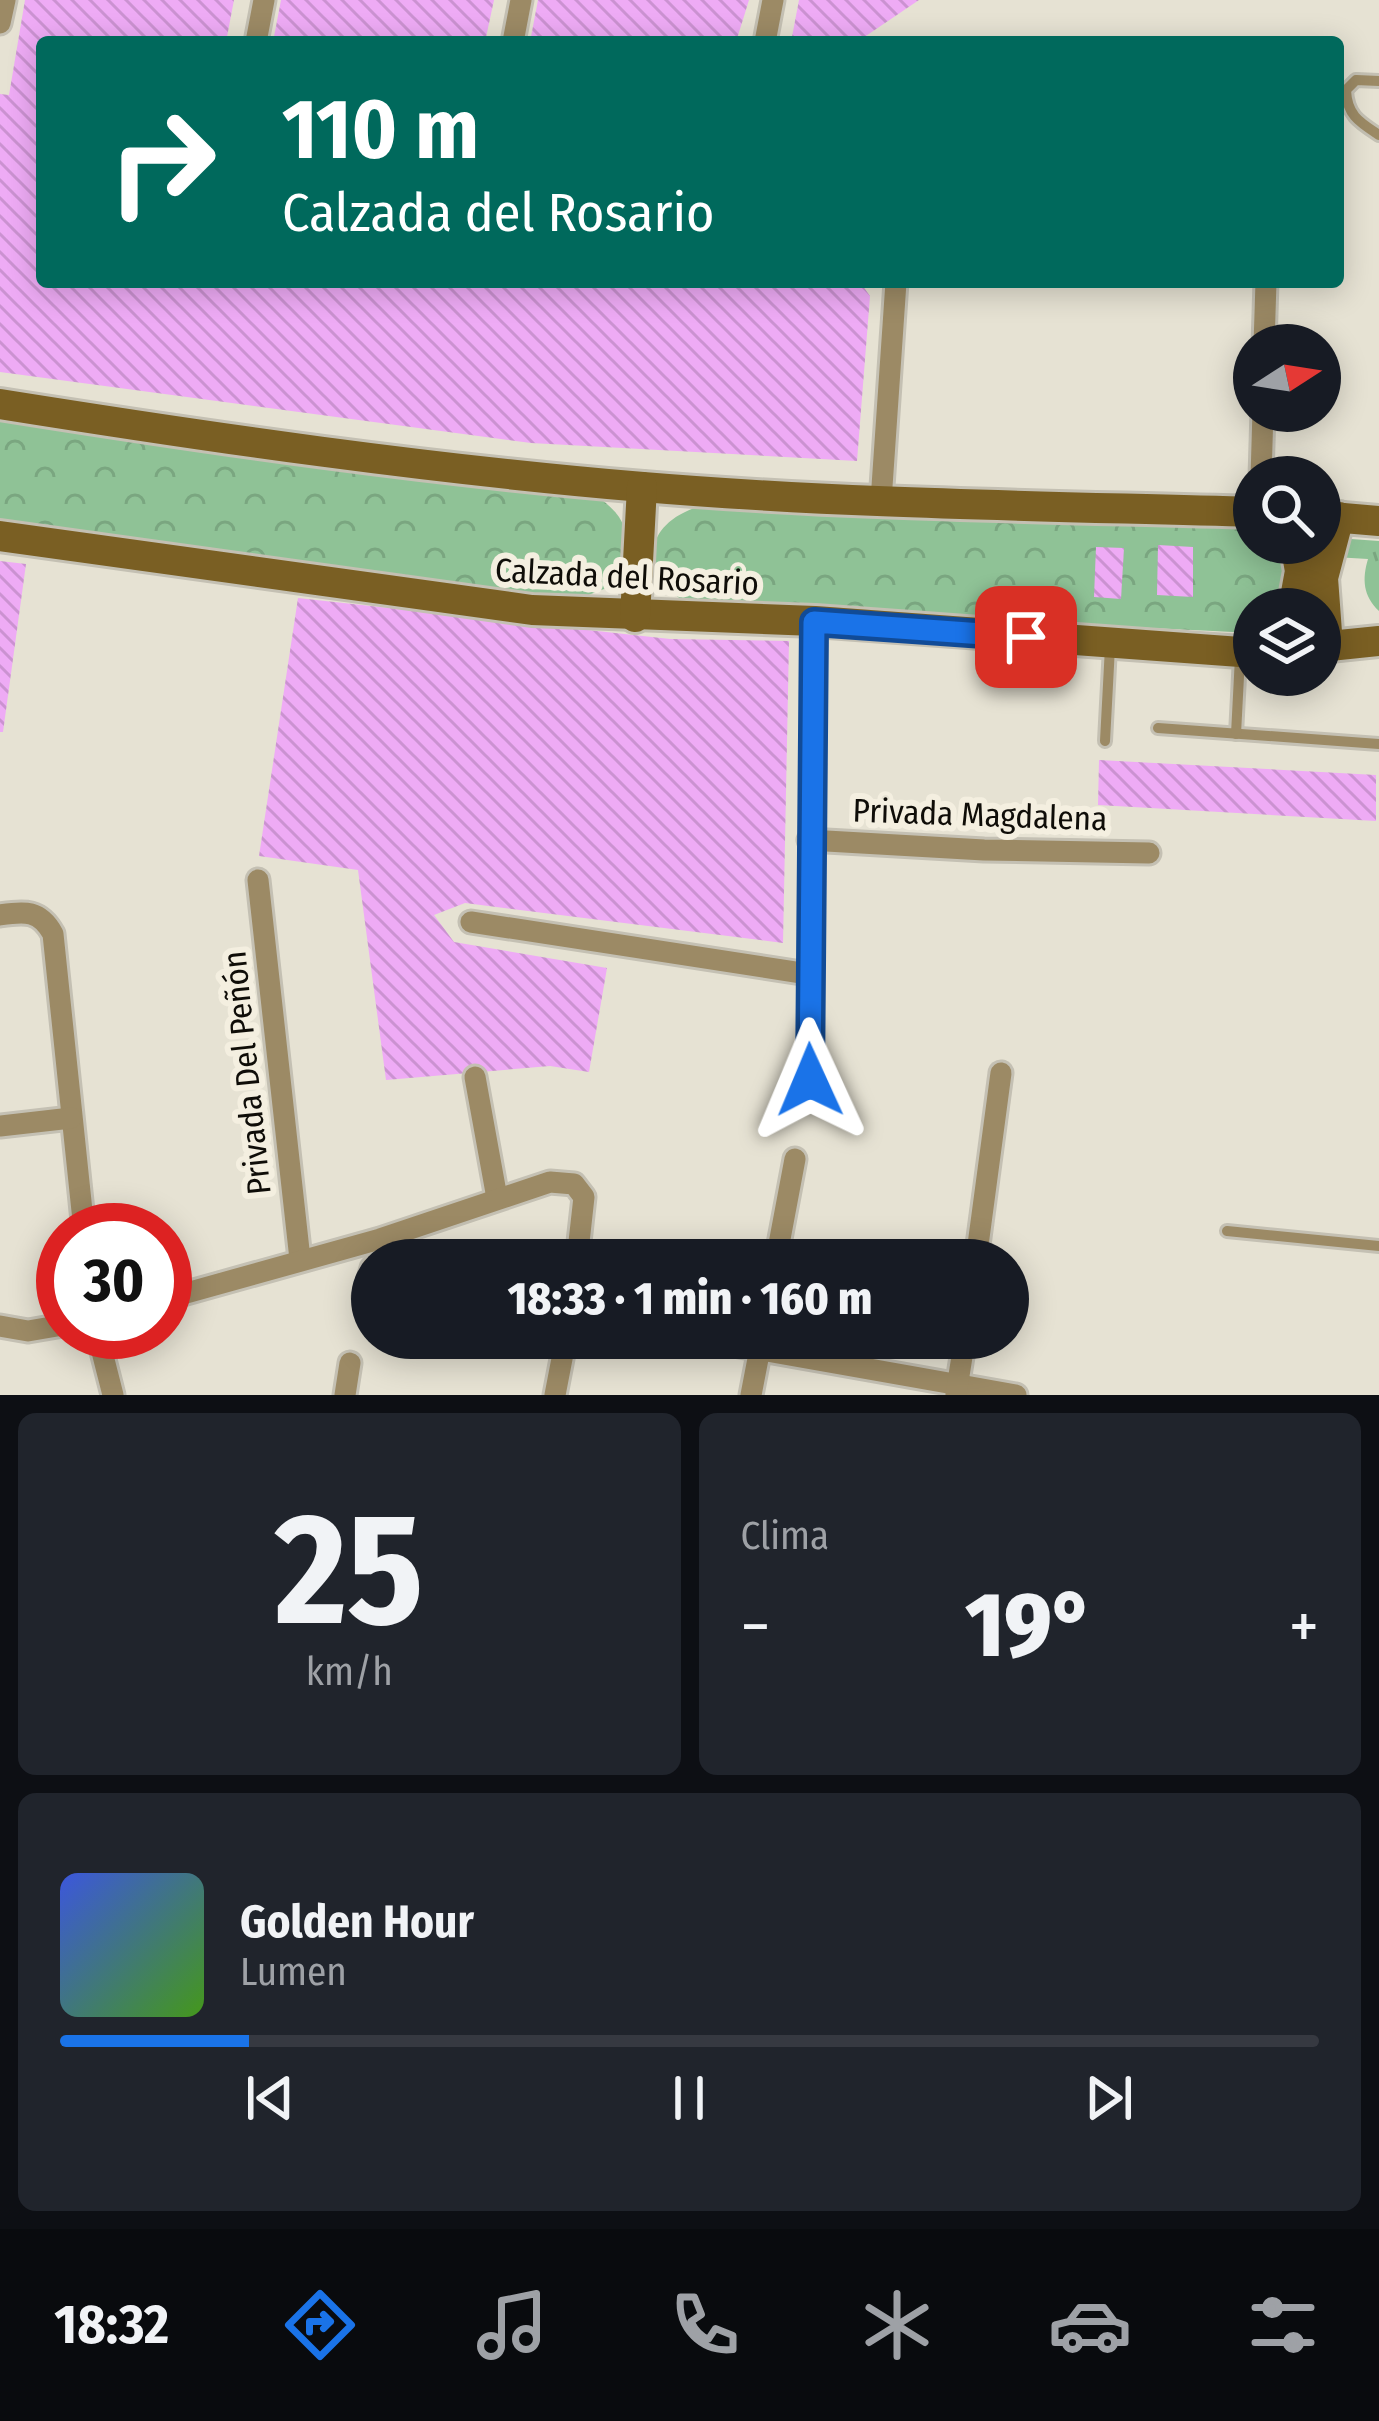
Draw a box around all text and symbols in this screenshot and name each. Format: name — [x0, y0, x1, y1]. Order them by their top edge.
text: 110 m — [282, 79, 479, 180]
icon: right — [84, 84, 240, 240]
text: Calzada del Rosario — [282, 181, 714, 245]
north arrow — [1233, 324, 1341, 432]
map controls — [1233, 324, 1341, 696]
button: search — [1233, 456, 1341, 564]
street label: Calzada del Rosario — [494, 550, 760, 604]
pin — [975, 586, 1077, 688]
button: layers — [1233, 588, 1341, 696]
icon: arrive — [993, 604, 1059, 670]
street label: Privada Magdalena — [852, 791, 1108, 839]
street label: Privada Del Peñón — [214, 949, 280, 1197]
position arrow — [747, 1017, 873, 1143]
speed limit sign: 30 — [36, 1203, 192, 1359]
text: 18:33 · 1 min · 160 m — [508, 1272, 872, 1326]
text: 25 — [275, 1477, 424, 1664]
text: Clima — [741, 1513, 829, 1559]
text: 19° — [965, 1572, 1094, 1680]
text: − — [741, 1587, 770, 1666]
text: + — [1289, 1587, 1319, 1666]
text: km/h — [306, 1649, 393, 1695]
text: Golden Hour — [240, 1895, 474, 1949]
text: Lumen — [240, 1949, 347, 1995]
icon: previous — [237, 2065, 303, 2131]
icon: pause — [656, 2065, 722, 2131]
icon: next — [1076, 2065, 1142, 2131]
icon: directions — [278, 2283, 362, 2367]
icon: music — [470, 2283, 554, 2367]
icon: phone — [663, 2283, 747, 2367]
icon: climate — [855, 2283, 939, 2367]
icon: car — [1048, 2283, 1132, 2367]
icon: filters — [1241, 2283, 1325, 2367]
text: 18:32 — [54, 2293, 169, 2357]

